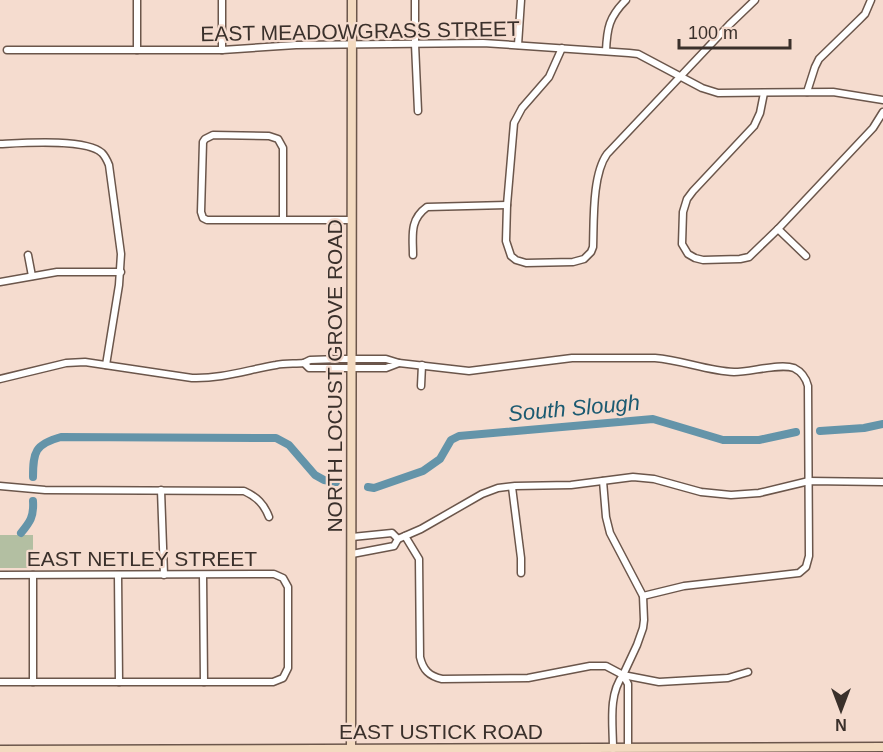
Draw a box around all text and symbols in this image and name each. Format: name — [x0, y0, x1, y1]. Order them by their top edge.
scale bar — [679, 12, 790, 50]
street label: EAST MEADOWGRASS STREET — [200, 17, 520, 45]
text: 100 m — [688, 23, 738, 43]
street label: NORTH LOCUST GROVE ROAD — [323, 219, 346, 533]
water label: South Slough — [507, 390, 641, 426]
street label: EAST NETLEY STREET — [27, 547, 257, 570]
north arrow — [811, 680, 871, 740]
text: N — [835, 716, 847, 733]
street label: EAST USTICK ROAD — [339, 720, 543, 743]

